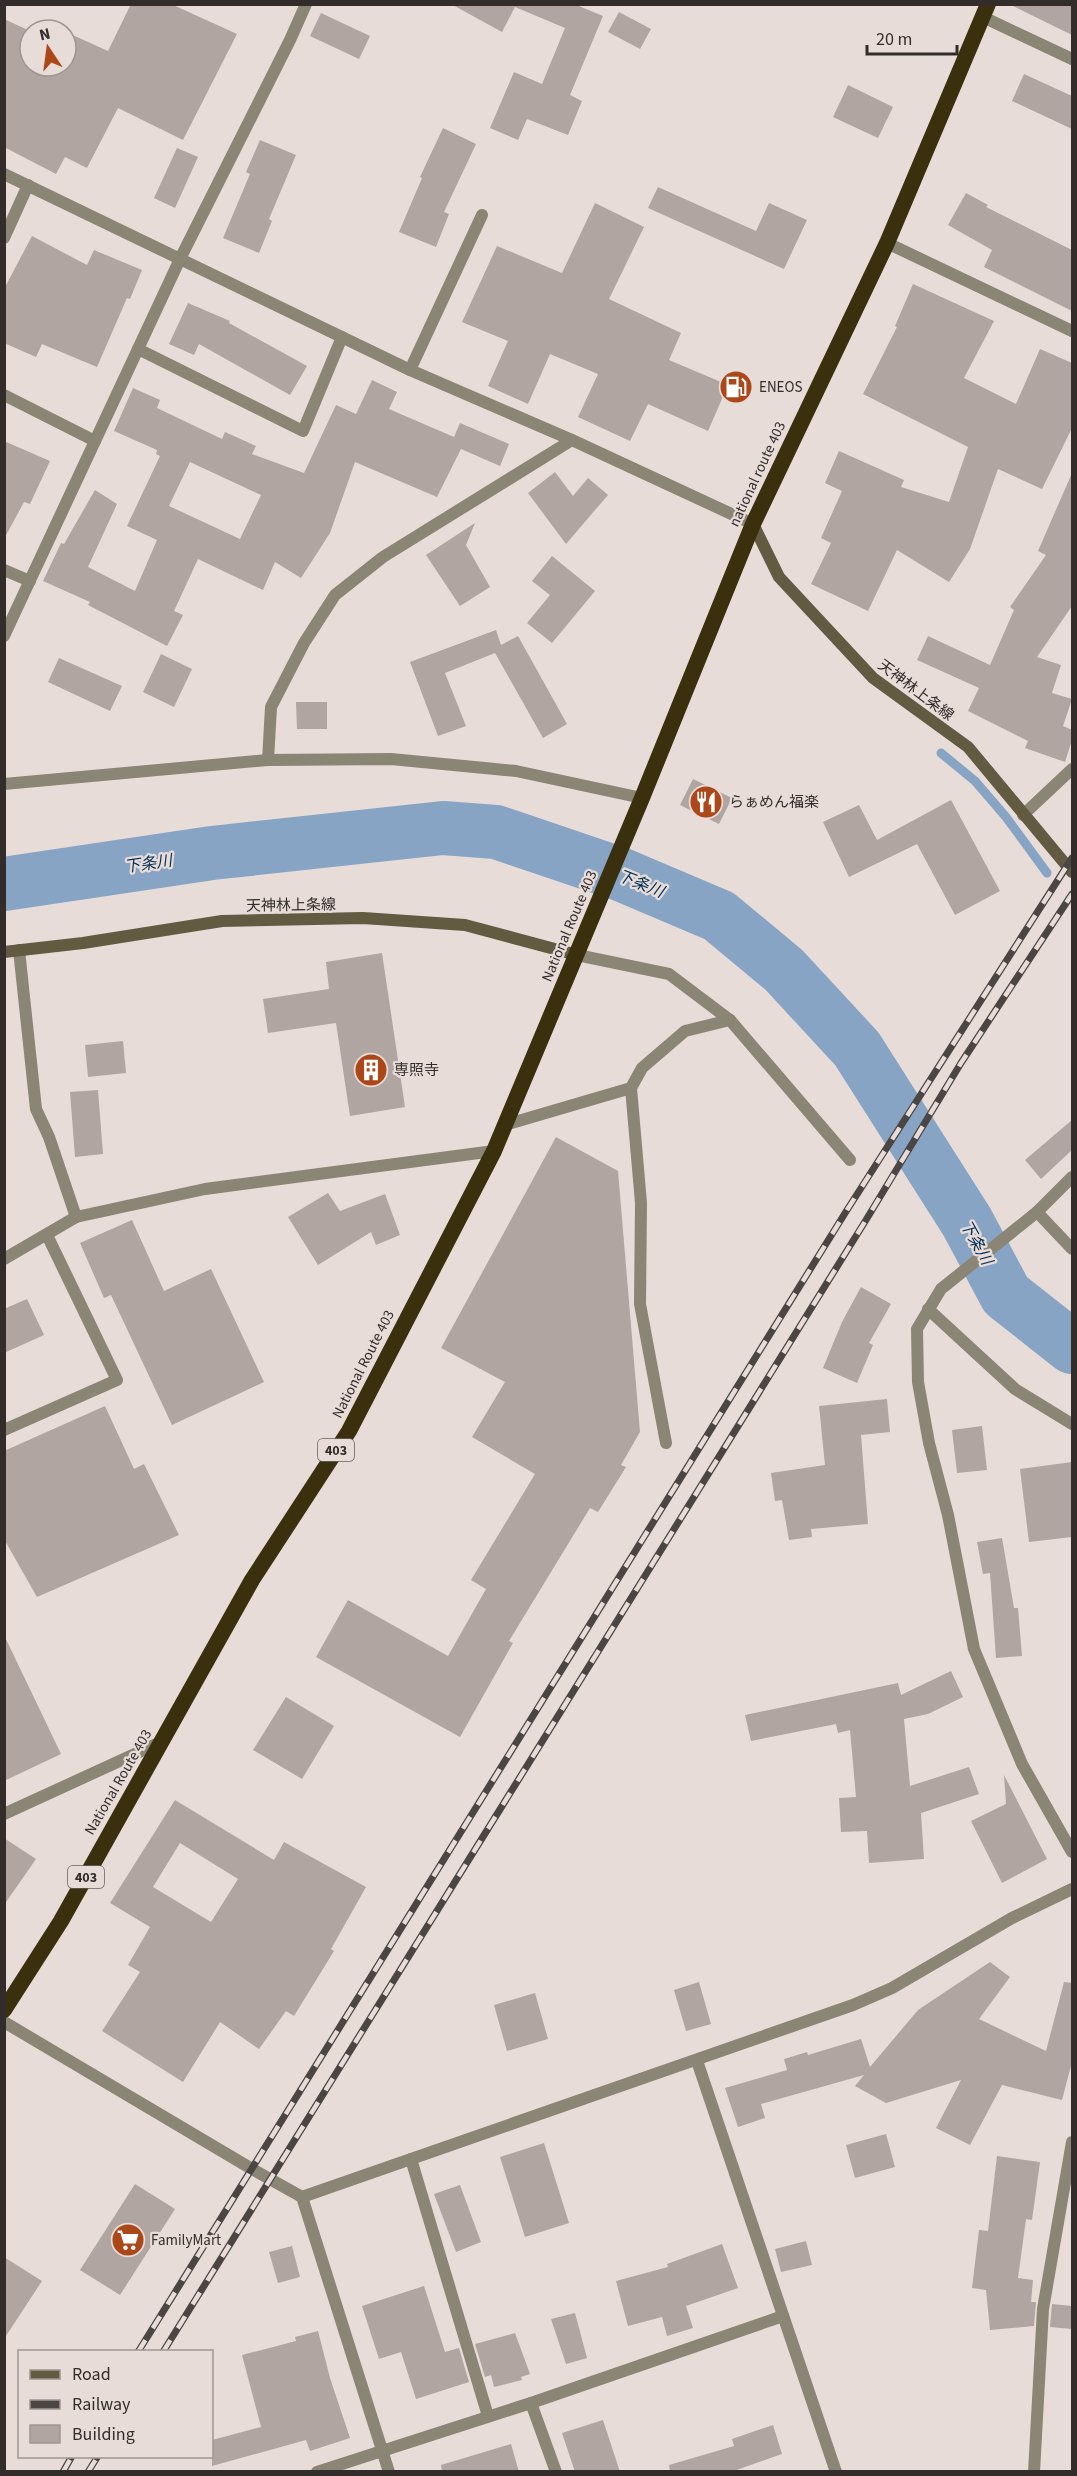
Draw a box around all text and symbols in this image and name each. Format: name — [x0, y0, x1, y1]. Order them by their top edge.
north arrow — [18, 18, 78, 78]
scale bar — [867, 18, 957, 56]
text: N — [37, 22, 53, 46]
text: 20 m — [876, 27, 912, 52]
fuel station icon: ENEOS — [718, 369, 754, 405]
place label: ENEOS — [759, 377, 803, 398]
street label: national route 403 — [724, 418, 791, 530]
street label: 天神林上条線 — [873, 655, 958, 726]
restaurant icon: らぁめん福楽 — [688, 784, 724, 820]
place label: らぁめん福楽 — [729, 792, 819, 813]
water label: 下条川 — [123, 849, 175, 878]
water label: 下条川 — [614, 865, 669, 904]
street label: National Route 403 — [537, 867, 602, 985]
street label: 天神林上条線 — [246, 894, 336, 917]
building icon: 専照寺 — [353, 1052, 389, 1088]
place label: 専照寺 — [394, 1060, 439, 1081]
water label: 下条川 — [955, 1216, 998, 1271]
street label: National Route 403 — [327, 1306, 400, 1422]
road number: 403 — [318, 1439, 354, 1461]
street label: National Route 403 — [80, 1726, 157, 1839]
road number: 403 — [68, 1866, 104, 1888]
supermarket icon: FamilyMart — [110, 2222, 146, 2258]
place label: FamilyMart — [151, 2230, 221, 2251]
legend — [18, 2350, 213, 2458]
text: Road — [72, 2362, 111, 2387]
text: Railway — [72, 2392, 131, 2417]
text: Building — [72, 2422, 135, 2447]

